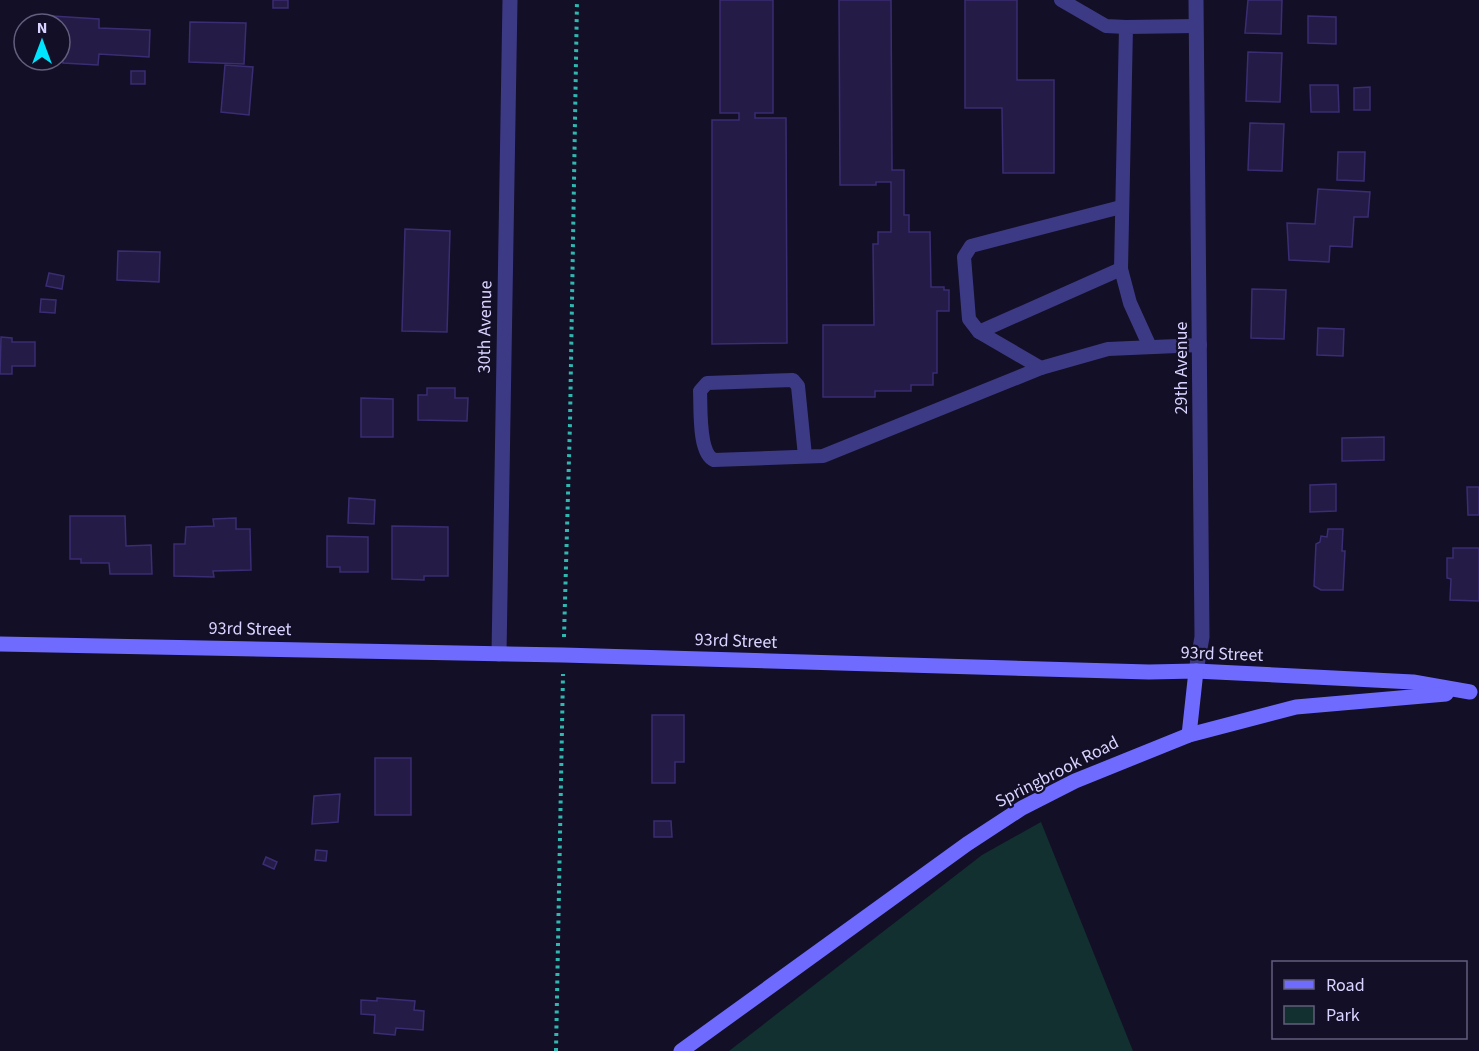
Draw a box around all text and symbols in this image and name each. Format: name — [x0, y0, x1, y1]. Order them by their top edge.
north arrow — [12, 12, 72, 72]
text: N — [37, 17, 47, 39]
street label: 30th Avenue — [472, 280, 498, 374]
street label: 29th Avenue — [1169, 322, 1194, 414]
street label: 93rd Street — [208, 616, 292, 642]
street label: 93rd Street — [694, 627, 778, 655]
street label: 93rd Street — [1180, 640, 1264, 668]
street label: Springbrook Road — [991, 730, 1123, 814]
legend — [1272, 961, 1467, 1039]
text: Road — [1326, 973, 1365, 998]
text: Park — [1326, 1003, 1360, 1028]

